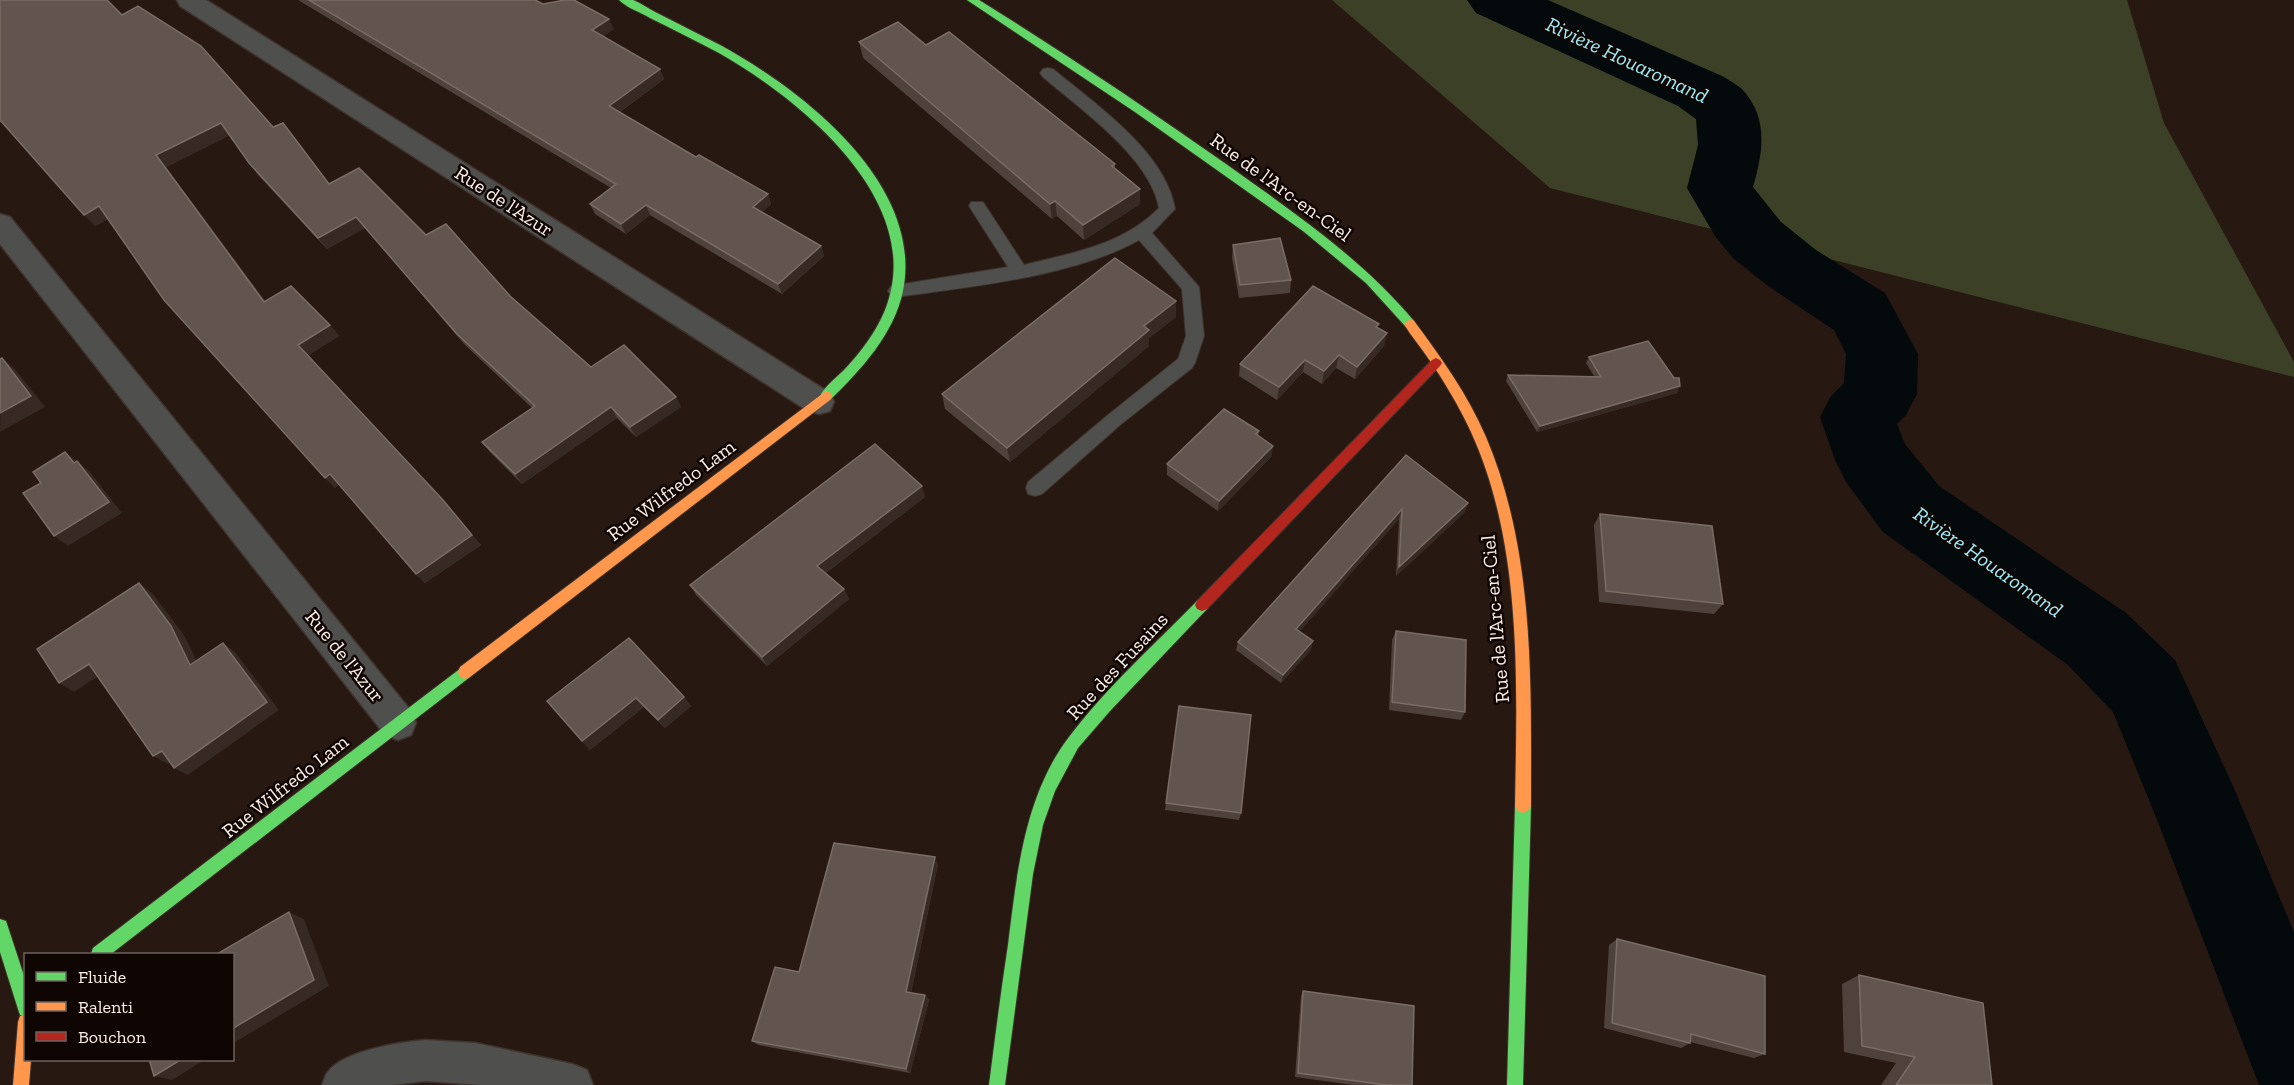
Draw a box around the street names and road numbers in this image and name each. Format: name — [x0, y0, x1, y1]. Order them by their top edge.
street label: Rue de l'Arc-en-Ciel — [1206, 128, 1356, 246]
street label: Rue de l'Azur — [451, 160, 557, 242]
street label: Rue Wilfredo Lam — [602, 434, 740, 546]
street label: Rue de l'Arc-en-Ciel — [1476, 534, 1514, 704]
street label: Rue de l'Azur — [300, 605, 390, 707]
street label: Rue des Fusains — [1061, 607, 1173, 725]
street label: Rue Wilfredo Lam — [217, 729, 354, 843]

